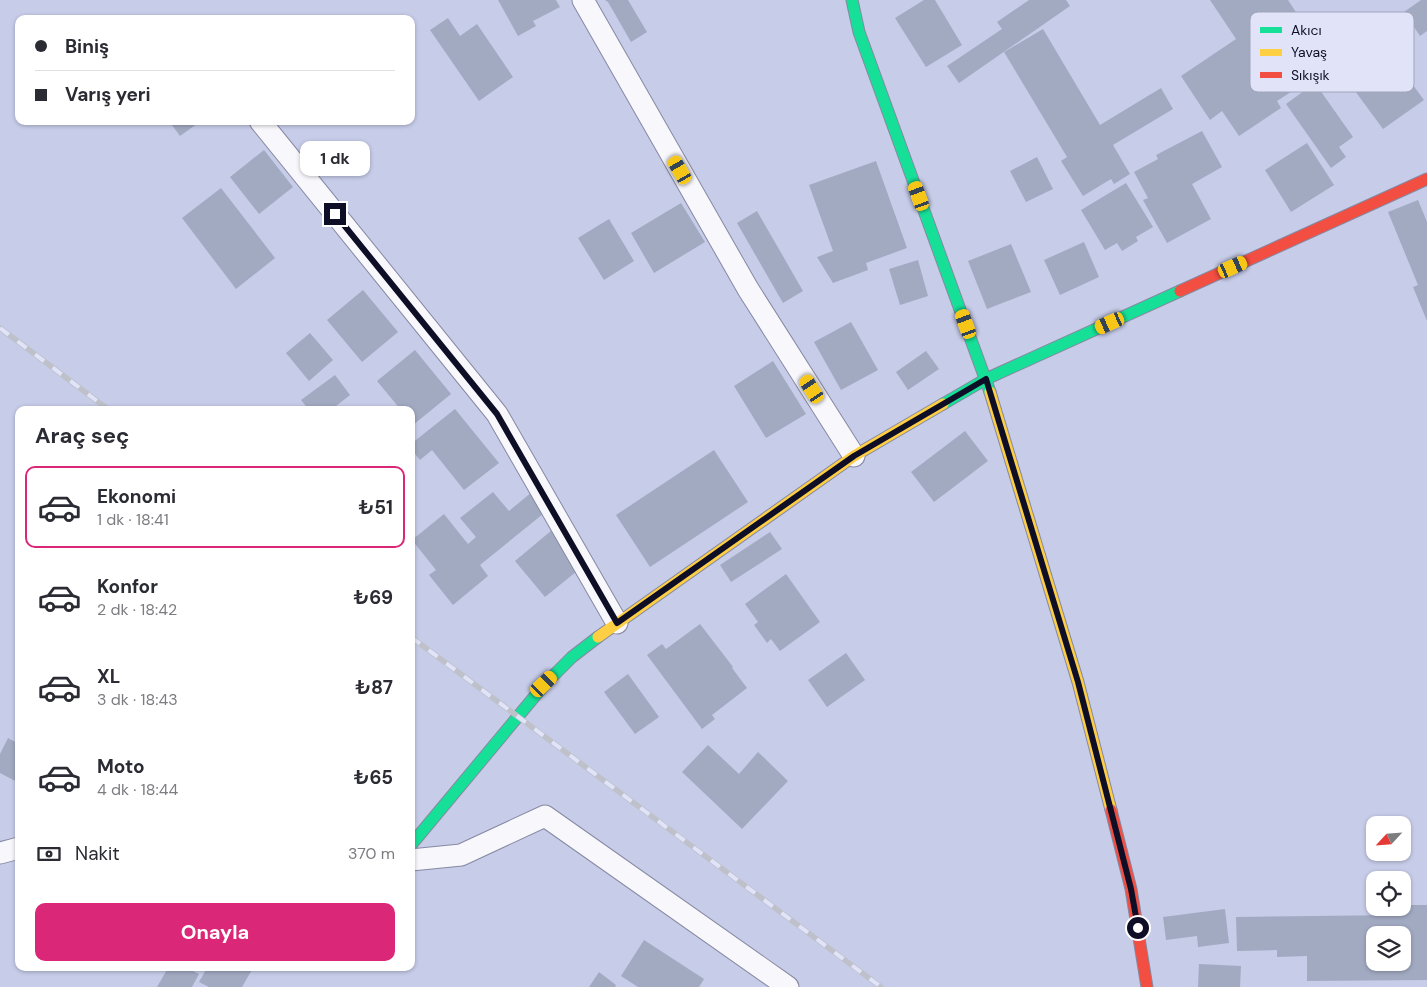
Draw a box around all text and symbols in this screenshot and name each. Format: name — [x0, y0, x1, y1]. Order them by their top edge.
legend — [1250, 12, 1414, 92]
text: Akıcı — [1291, 21, 1322, 39]
text: Biniş — [65, 34, 109, 59]
text: Yavaş — [1291, 43, 1327, 61]
text: Sıkışık — [1291, 66, 1330, 84]
text: Varış yeri — [65, 82, 151, 107]
callout: 1 dk — [300, 142, 370, 176]
text: 1 dk — [320, 148, 350, 169]
car — [666, 153, 693, 187]
car — [906, 179, 931, 213]
route end — [324, 203, 346, 225]
car — [1216, 254, 1249, 280]
car — [953, 307, 978, 341]
car — [1093, 310, 1126, 336]
car — [797, 372, 826, 406]
text: Araç seç — [35, 421, 129, 450]
text: Ekonomi — [97, 484, 176, 509]
icon: car — [37, 485, 82, 530]
text: ₺51 — [359, 495, 393, 520]
text: 1 dk · 18:41 — [97, 509, 169, 530]
text: Konfor — [97, 574, 158, 599]
icon: car — [37, 575, 82, 620]
text: ₺69 — [354, 585, 393, 610]
text: 2 dk · 18:42 — [97, 599, 177, 620]
text: XL — [97, 664, 120, 689]
icon: car — [37, 665, 82, 710]
car — [527, 668, 560, 700]
text: ₺87 — [355, 675, 393, 700]
text: 3 dk · 18:43 — [97, 689, 178, 710]
text: Moto — [97, 754, 145, 779]
icon: car — [37, 755, 82, 800]
text: ₺65 — [354, 765, 393, 790]
text: 4 dk · 18:44 — [97, 779, 178, 800]
north arrow — [1366, 816, 1411, 861]
map controls — [1366, 816, 1411, 971]
icon: cash — [35, 840, 63, 868]
text: Nakit — [75, 841, 120, 866]
text: 370 m — [348, 843, 395, 864]
button: locate — [1366, 871, 1411, 916]
button: Onayla — [35, 903, 395, 961]
route start — [1127, 917, 1149, 939]
button: layers — [1366, 926, 1411, 971]

